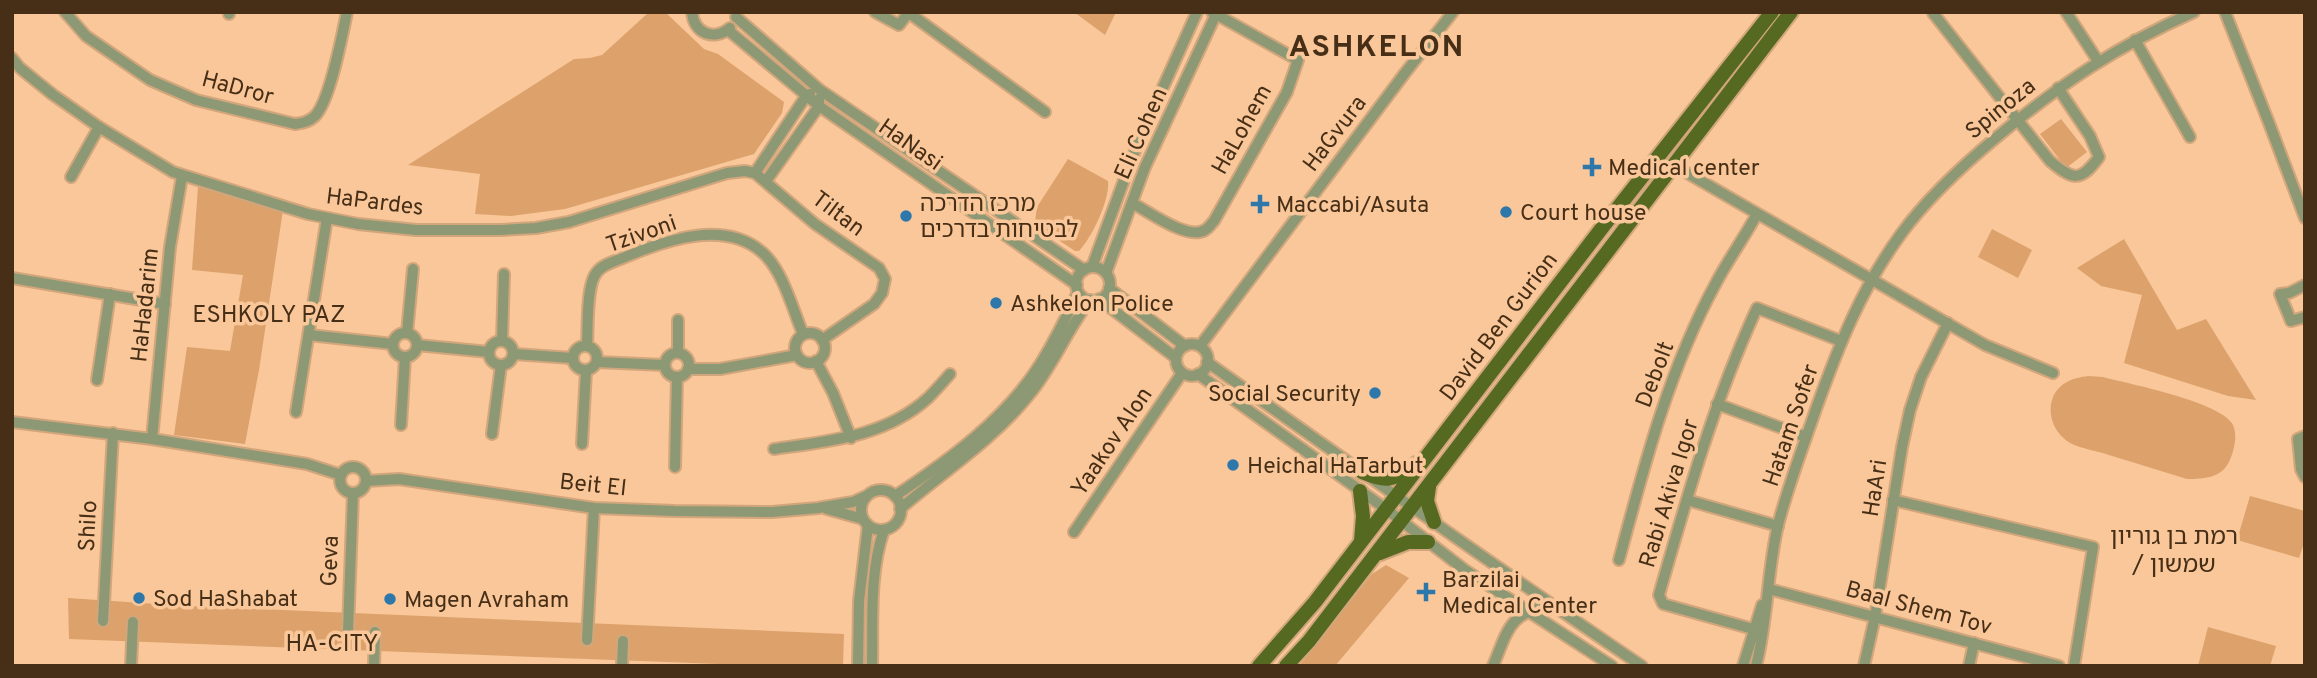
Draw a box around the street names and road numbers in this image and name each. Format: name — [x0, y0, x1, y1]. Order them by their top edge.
street label: HaDror — [198, 66, 277, 113]
street label: Spinoza — [1960, 73, 2043, 147]
street label: HaLohem — [1207, 80, 1280, 180]
street label: Eli Cohen — [1109, 83, 1175, 185]
street label: HaGvura — [1298, 91, 1374, 179]
street label: HaNasi — [872, 114, 947, 179]
street label: HaPardes — [324, 183, 425, 224]
street label: Tiltan — [805, 186, 870, 244]
street label: Tzivoni — [603, 210, 681, 261]
street label: HaHadarim — [126, 247, 167, 364]
street label: David Ben Gurion — [1435, 247, 1565, 408]
street label: Debolt — [1630, 338, 1682, 412]
street label: Hatam Sofer — [1758, 361, 1827, 491]
street label: Yaakov Alon — [1066, 382, 1160, 502]
street label: Rabi Akiva Igor — [1634, 416, 1707, 572]
street label: HaAri — [1858, 458, 1895, 519]
street label: Beit El — [558, 469, 628, 504]
street label: Shilo — [74, 500, 105, 553]
street label: Geva — [316, 535, 347, 587]
street label: Baal Shem Tov — [1842, 576, 1995, 643]

